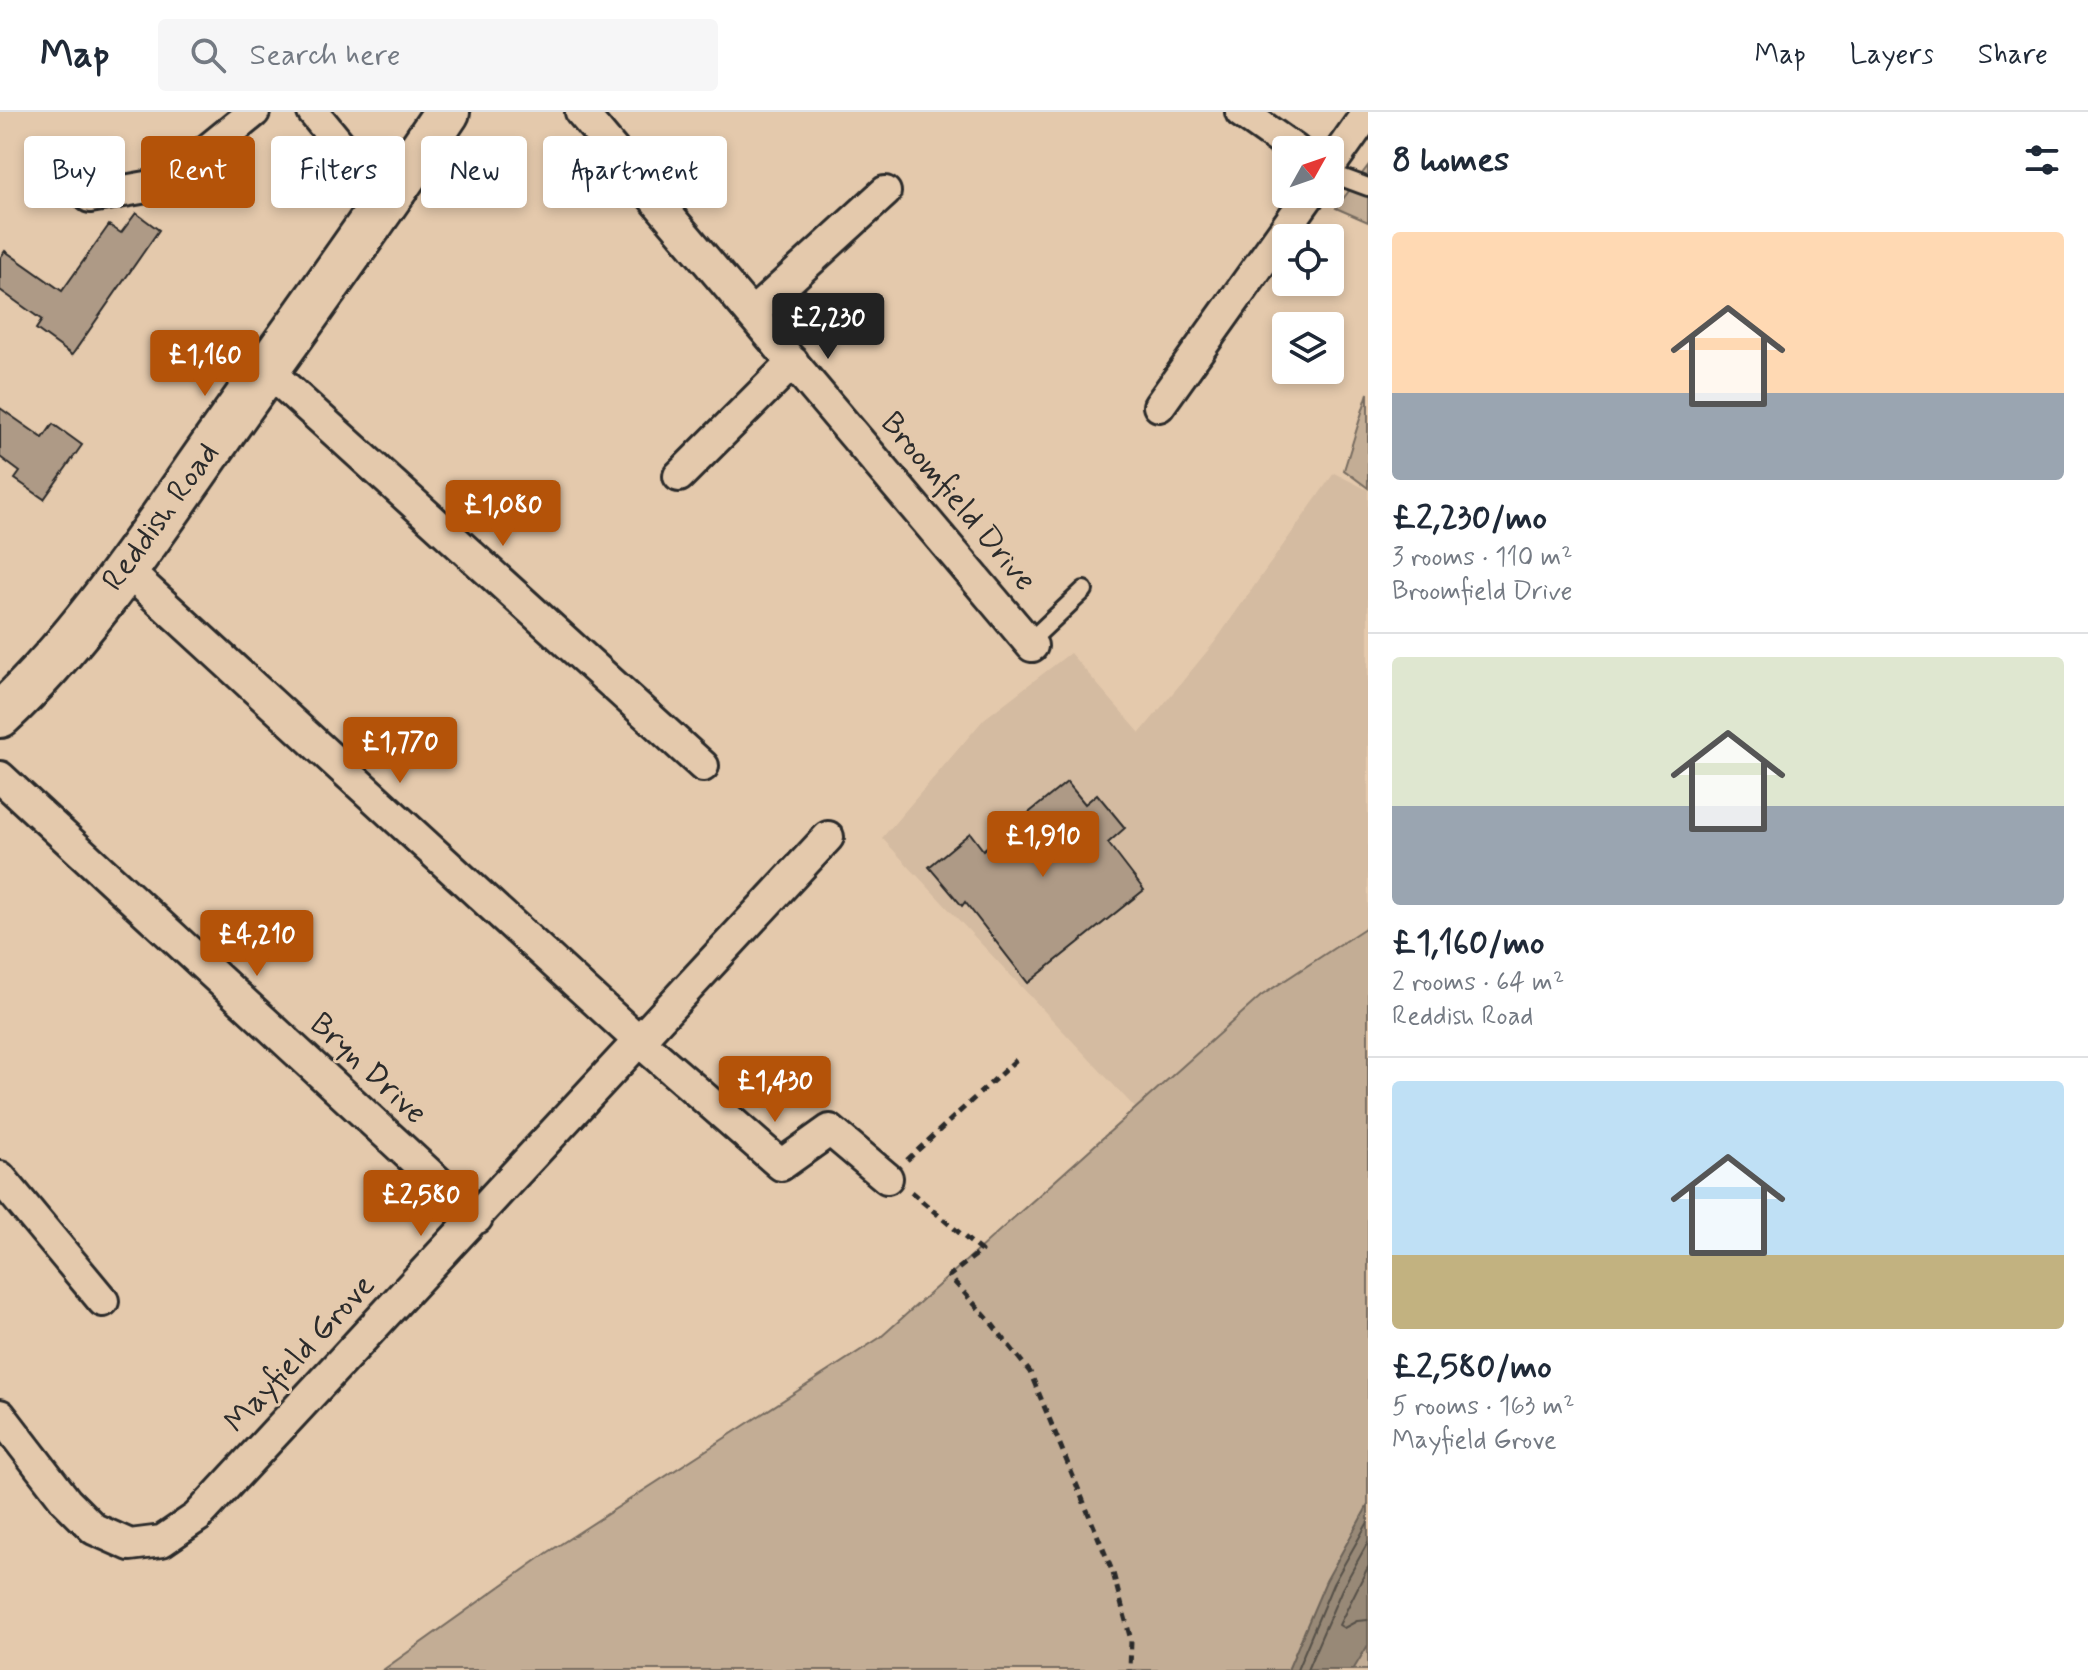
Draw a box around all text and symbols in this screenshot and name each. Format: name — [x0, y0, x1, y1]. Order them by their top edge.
search box — [158, 19, 718, 91]
text: Map — [40, 31, 110, 80]
icon: search — [186, 33, 230, 77]
text: Search here — [250, 36, 401, 75]
text: Map — [1755, 37, 1806, 74]
text: Layers — [1850, 37, 1934, 74]
text: Share — [1978, 37, 2048, 74]
chip: Buy — [24, 136, 125, 208]
chip: Rent — [141, 136, 255, 208]
chip: Filters — [271, 136, 405, 208]
chip: New — [421, 136, 527, 208]
chip: Apartment — [543, 136, 727, 208]
north arrow — [1272, 136, 1344, 208]
map controls — [1272, 136, 1344, 384]
text: 8 homes — [1392, 138, 1509, 183]
icon: filters — [2020, 138, 2064, 182]
button: locate — [1272, 224, 1344, 296]
icon: home — [1656, 284, 1800, 428]
pin: £2,230 — [763, 293, 893, 361]
text: £2,230 — [790, 302, 866, 336]
button: layers — [1272, 312, 1344, 384]
pin: £1,160 — [140, 330, 270, 398]
text: £1,160 — [168, 339, 242, 373]
street label: Broomfield Drive — [871, 403, 1045, 601]
street label: Reddish Road — [93, 434, 229, 600]
pin: £1,080 — [438, 480, 568, 548]
text: £1,080 — [464, 489, 542, 523]
text: £2,230/mo — [1392, 496, 1547, 541]
text: 3 rooms · 110 m² — [1392, 541, 1573, 575]
text: Broomfield Drive — [1392, 575, 1573, 609]
icon: home — [1656, 709, 1800, 853]
pin: £1,770 — [335, 717, 465, 785]
text: £1,770 — [361, 726, 439, 760]
pin: £1,910 — [978, 811, 1108, 879]
text: £1,910 — [1005, 820, 1081, 854]
pin: £4,210 — [192, 910, 322, 978]
text: £4,210 — [218, 919, 296, 953]
text: £1,160/mo — [1392, 921, 1545, 966]
text: 2 rooms · 64 m² — [1392, 966, 1564, 1000]
text: Reddish Road — [1392, 1000, 1533, 1034]
street label: Bryn Drive — [300, 1004, 436, 1134]
pin: £1,430 — [710, 1056, 840, 1124]
text: £1,430 — [737, 1065, 813, 1099]
icon: home — [1656, 1133, 1800, 1277]
pin: £2,580 — [356, 1170, 486, 1238]
text: £2,580 — [381, 1179, 461, 1213]
street label: Mayfield Grove — [216, 1266, 384, 1442]
text: £2,580/mo — [1392, 1345, 1552, 1390]
text: 5 rooms · 163 m² — [1392, 1390, 1575, 1424]
text: Mayfield Grove — [1392, 1424, 1557, 1458]

